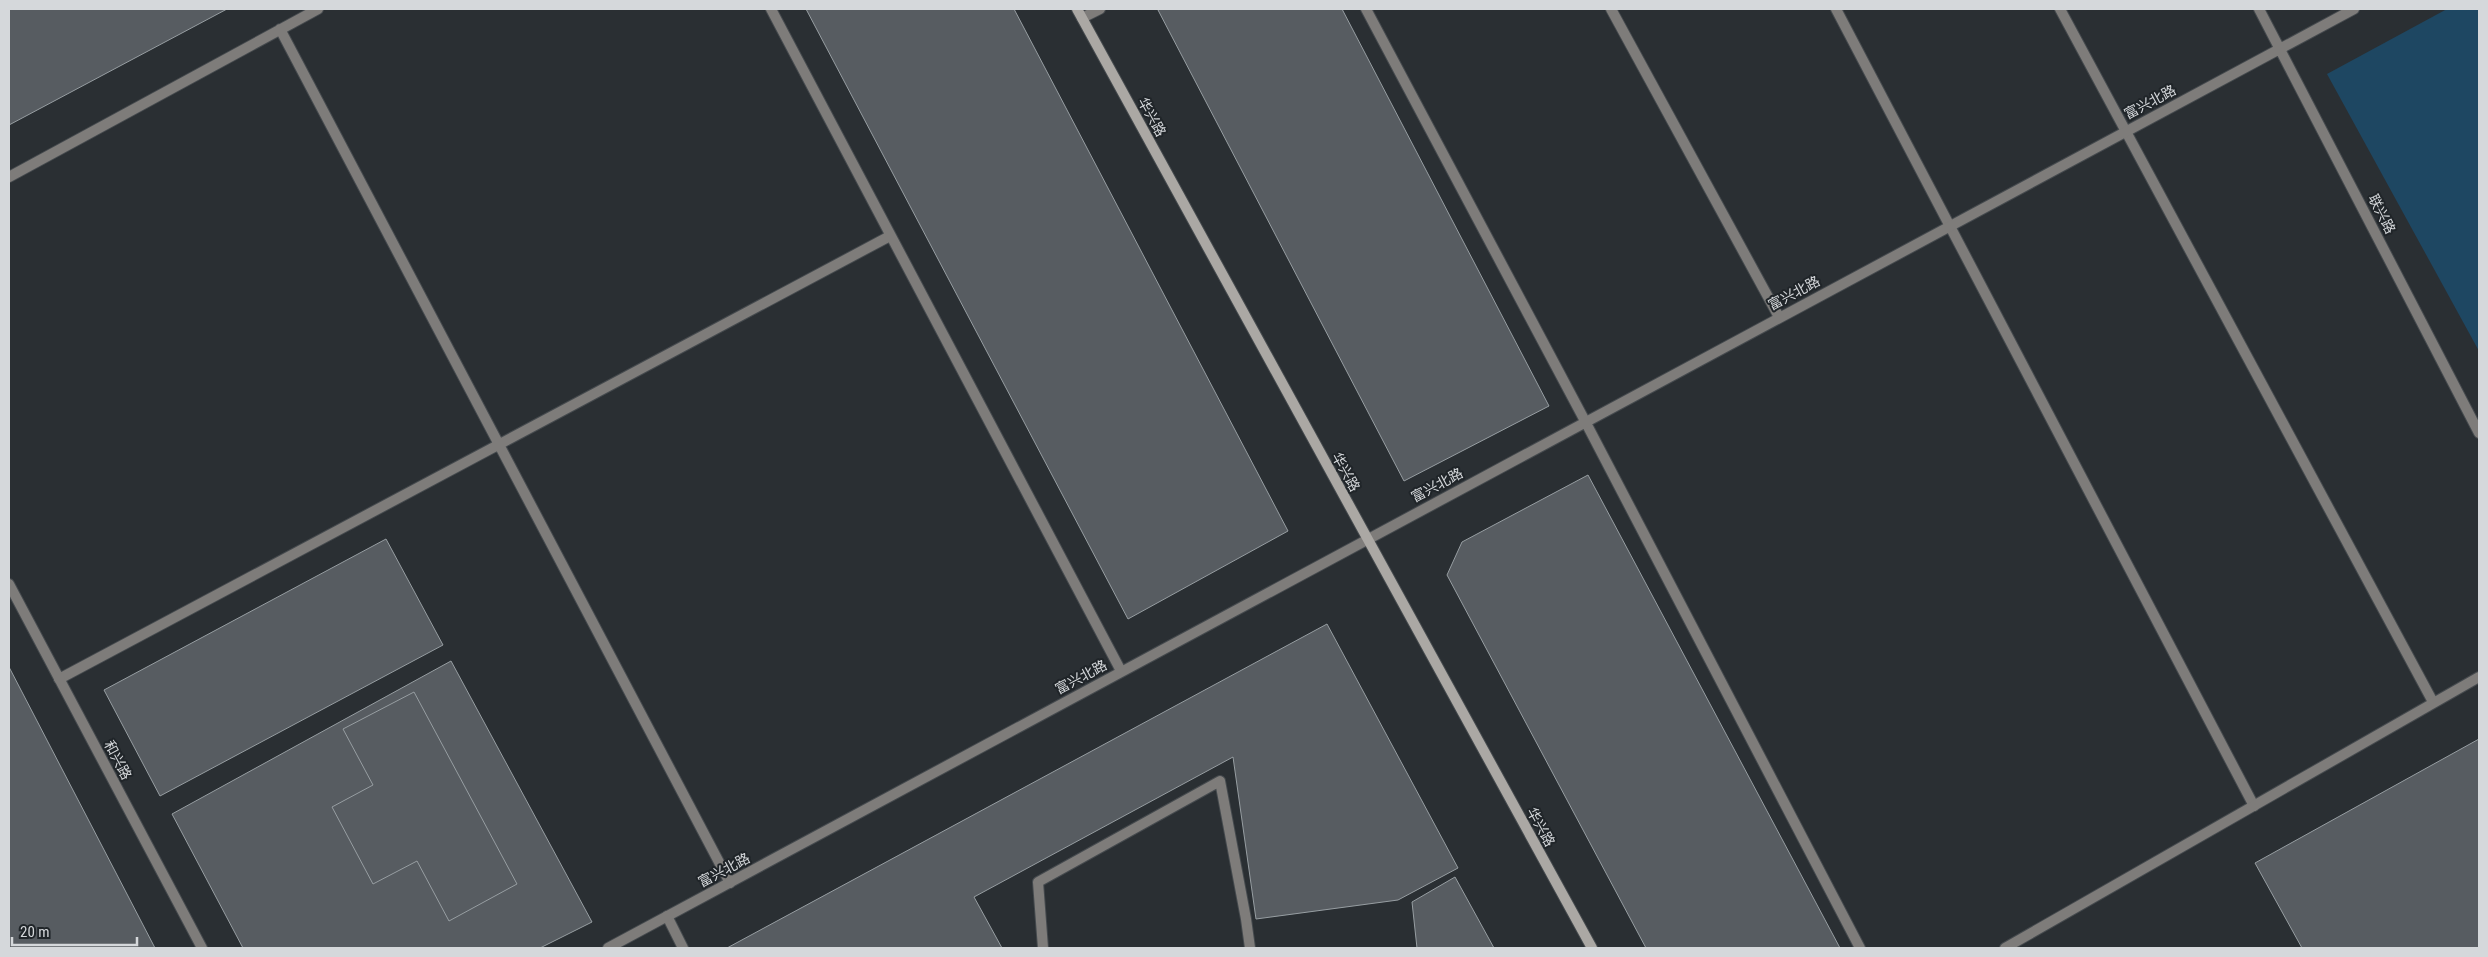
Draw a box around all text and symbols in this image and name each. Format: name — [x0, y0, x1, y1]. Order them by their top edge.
street label: 富兴北路 — [2122, 82, 2178, 122]
street label: 华兴路 — [1135, 95, 1169, 139]
street label: 联兴路 — [2365, 192, 2399, 236]
street label: 富兴北路 — [1766, 273, 1822, 313]
street label: 华兴路 — [1329, 450, 1363, 494]
street label: 富兴北路 — [1409, 465, 1465, 505]
street label: 富兴北路 — [1053, 657, 1109, 697]
street label: 和兴路 — [101, 738, 135, 782]
street label: 华兴路 — [1524, 805, 1558, 849]
street label: 富兴北路 — [696, 850, 752, 890]
scale bar — [12, 914, 138, 946]
text: 20 m — [20, 923, 50, 941]

